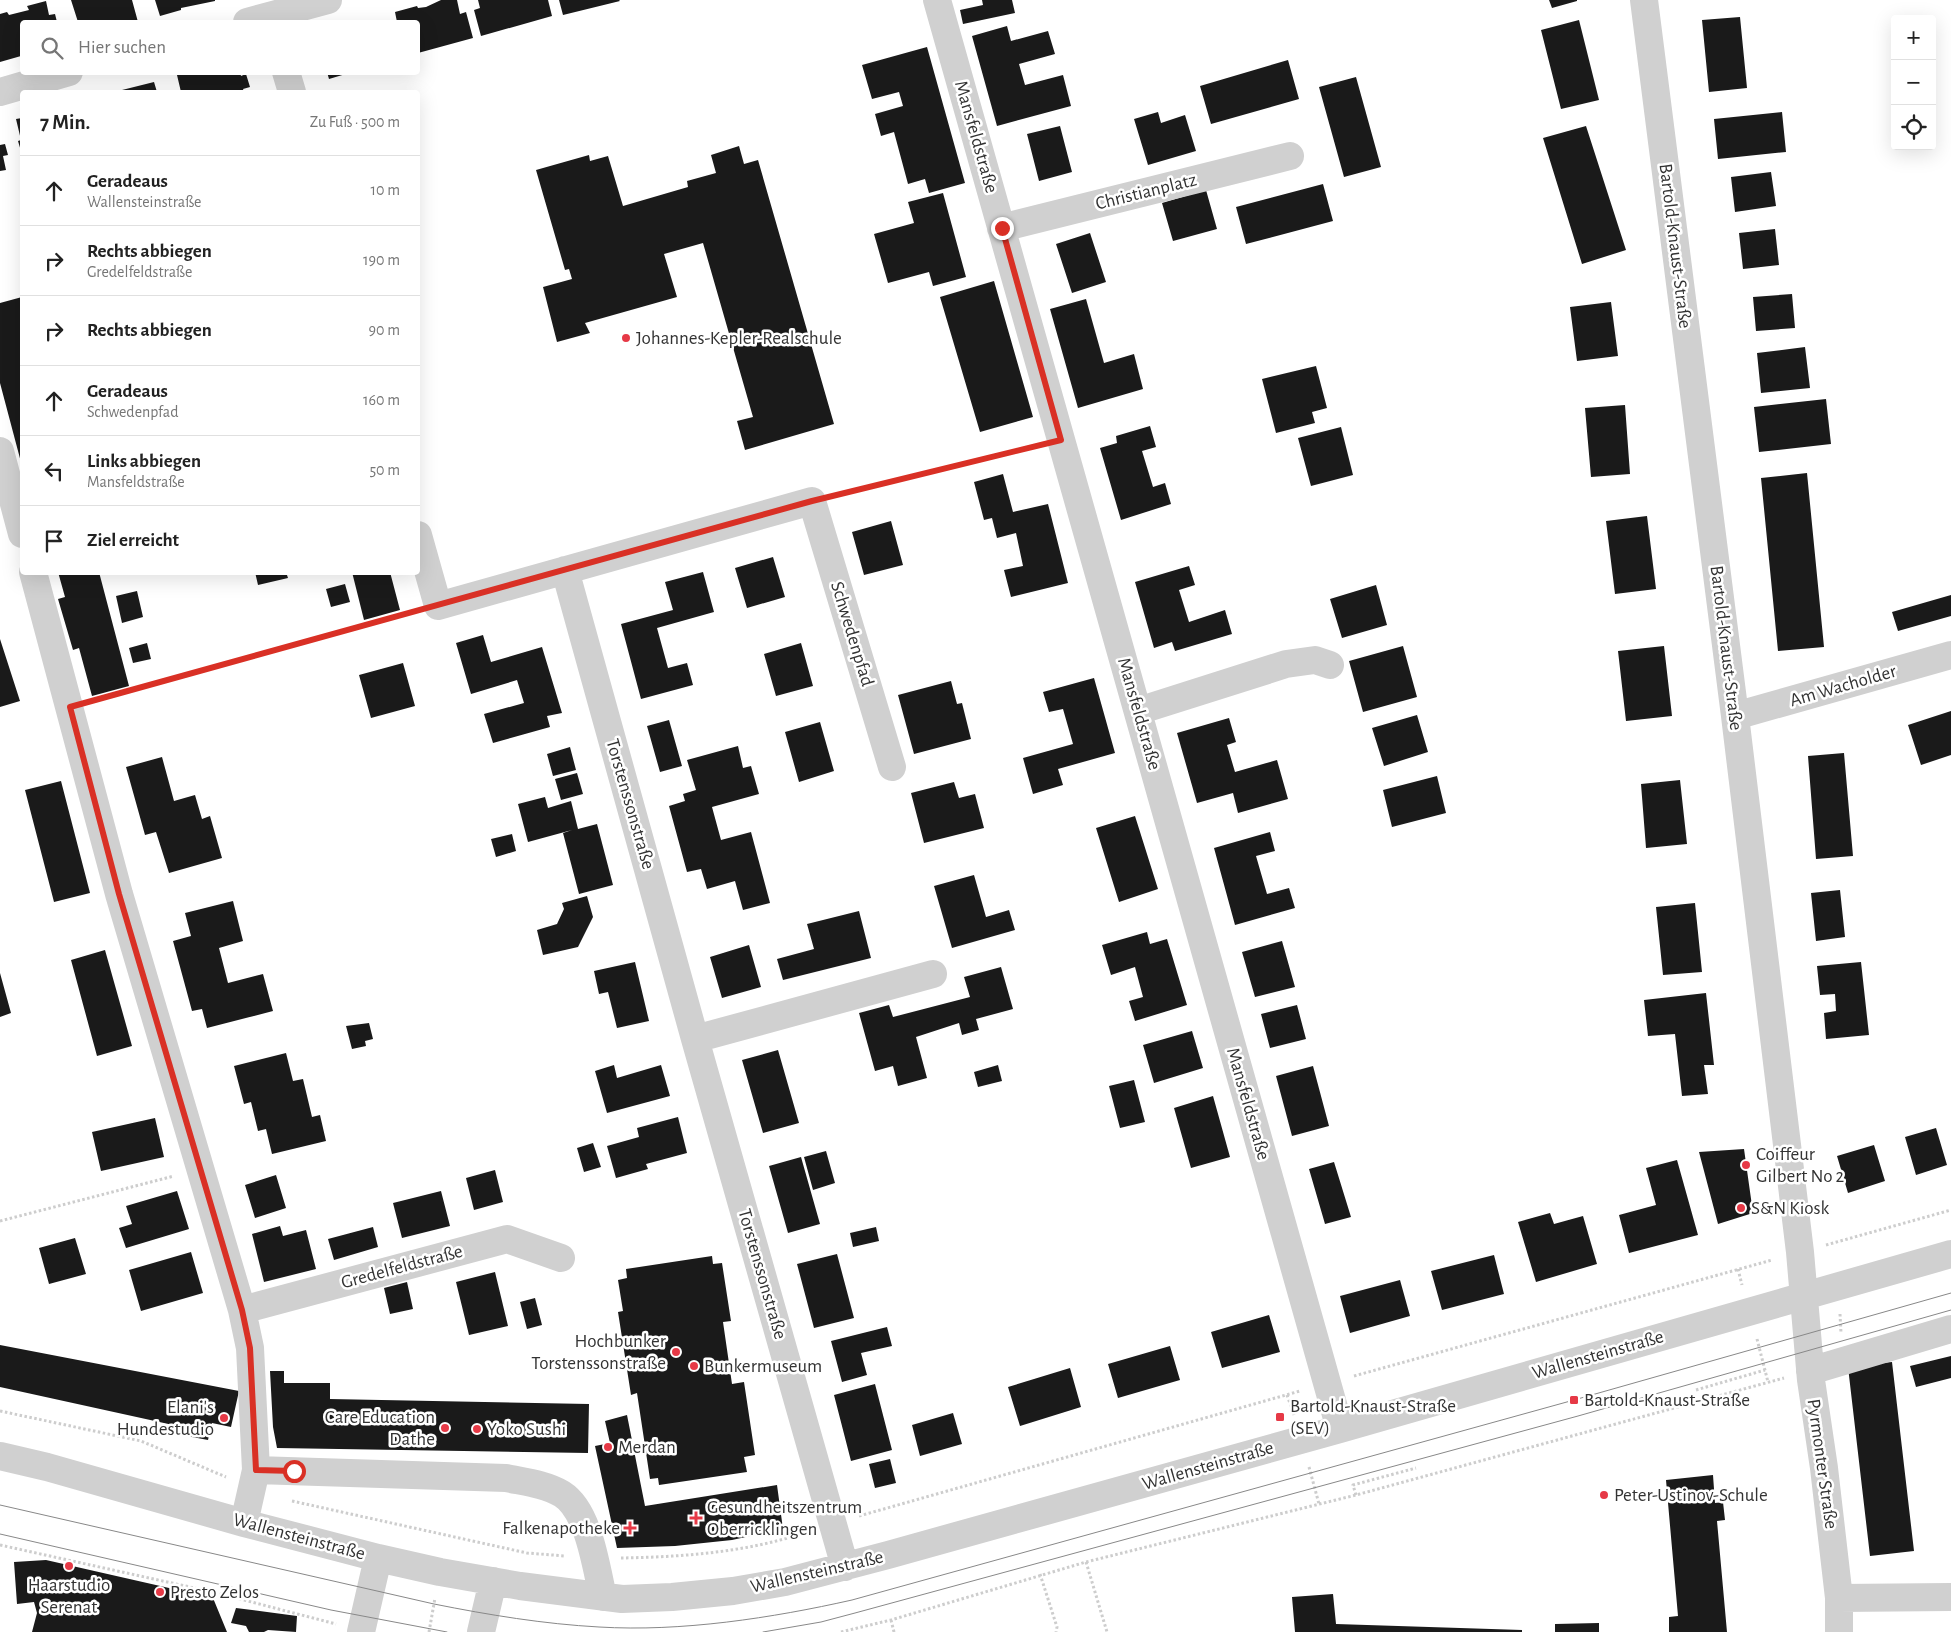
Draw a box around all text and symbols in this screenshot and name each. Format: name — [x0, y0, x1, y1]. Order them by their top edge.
map controls — [1891, 15, 1936, 150]
button: + — [1891, 15, 1936, 60]
search box — [20, 20, 420, 75]
icon: search — [38, 34, 66, 62]
text: Hier suchen — [78, 38, 166, 57]
button: − — [1891, 60, 1936, 105]
street label: Mansfeldstraße — [951, 79, 1001, 195]
button: locate — [1891, 105, 1936, 150]
text: 7 Min. — [40, 112, 90, 133]
text: Zu Fuß · 500 m — [310, 114, 400, 130]
street label: Bartold-Knaust-Straße — [1655, 162, 1695, 330]
street label: Christianplatz — [1094, 170, 1199, 214]
text: Geradeaus — [87, 172, 168, 191]
icon: ahead — [40, 177, 68, 205]
text: 10 m — [371, 182, 400, 198]
text: Wallensteinstraße — [87, 194, 201, 210]
route end — [991, 217, 1014, 240]
text: Rechts abbiegen — [87, 242, 212, 261]
icon: right — [40, 247, 68, 275]
text: 190 m — [363, 252, 400, 268]
text: Gredelfeldstraße — [87, 264, 192, 280]
icon: right — [40, 317, 68, 345]
text: Rechts abbiegen — [87, 321, 212, 340]
text: 90 m — [369, 322, 400, 338]
place label: Johannes-Kepler-Realschule — [636, 329, 842, 348]
marker: Johannes-Kepler-Realschule — [620, 332, 632, 344]
text: Geradeaus — [87, 382, 168, 401]
icon: ahead — [40, 387, 68, 415]
text: 160 m — [363, 392, 400, 408]
text: Schwedenpfad — [87, 404, 178, 420]
text: Links abbiegen — [87, 452, 201, 471]
icon: left — [40, 457, 68, 485]
text: 50 m — [369, 462, 400, 478]
text: Mansfeldstraße — [87, 474, 185, 490]
icon: arrive — [40, 527, 68, 555]
text: Ziel erreicht — [87, 531, 179, 550]
street label: Bartold-Knaust-Straße — [1706, 564, 1746, 732]
street label: Schwedenpfad — [827, 579, 877, 689]
street label: Mansfeldstraße — [1114, 656, 1164, 772]
street label: Am Wacholder — [1788, 662, 1898, 710]
street label: Torstenssonstraße — [602, 737, 658, 871]
street label: Mansfeldstraße — [1223, 1046, 1273, 1162]
place label: Coiffeur Gilbert No 2 — [1756, 1145, 1845, 1186]
marker: Coiffeur Gilbert No 2 — [1740, 1159, 1752, 1171]
place label: S&N Kiosk — [1751, 1199, 1830, 1218]
marker: S&N Kiosk — [1735, 1202, 1747, 1214]
street label: Torstenssonstraße — [734, 1207, 790, 1341]
street label: Gredelfeldstraße — [339, 1242, 465, 1292]
street label: Wallensteinstraße — [1530, 1327, 1666, 1383]
place label: Hochbunker Torstenssonstraße — [531, 1332, 666, 1373]
marker: Hochbunker Torstenssonstraße — [670, 1346, 682, 1358]
place label: Bunkermuseum — [704, 1357, 822, 1376]
marker: Bunkermuseum — [688, 1360, 700, 1372]
place label: Bartold-Knaust-Straße — [1584, 1391, 1750, 1410]
marker: Bartold-Knaust-Straße — [1568, 1394, 1580, 1406]
place label: Bartold-Knaust-Straße (SEV) — [1290, 1397, 1456, 1438]
place label: Elani's Hundestudio — [117, 1398, 214, 1439]
street label: Pyrmonter Straße — [1803, 1398, 1841, 1530]
place label: Care Education Dathe — [325, 1408, 435, 1449]
marker: Bartold-Knaust-Straße (SEV) — [1274, 1411, 1286, 1423]
marker: Elani's Hundestudio — [218, 1412, 230, 1424]
place label: Yoko Sushi — [487, 1420, 566, 1439]
marker: Care Education Dathe — [439, 1422, 451, 1434]
marker: Yoko Sushi — [471, 1423, 483, 1435]
place label: Merdan — [618, 1438, 676, 1457]
street label: Wallensteinstraße — [1140, 1438, 1276, 1494]
marker: Merdan — [602, 1441, 614, 1453]
route start — [283, 1460, 306, 1483]
place label: Peter-Ustinov-Schule — [1614, 1486, 1768, 1505]
marker: Peter-Ustinov-Schule — [1598, 1489, 1610, 1501]
place label: Gesundheitszentrum Oberricklingen — [707, 1498, 862, 1539]
street label: Wallensteinstraße — [231, 1510, 367, 1564]
marker: Gesundheitszentrum Oberricklingen — [689, 1511, 703, 1525]
place label: Falkenapotheke — [502, 1519, 620, 1538]
marker: Falkenapotheke — [624, 1522, 636, 1534]
street label: Wallensteinstraße — [749, 1547, 885, 1597]
marker: Haarstudio Serenat — [63, 1560, 75, 1572]
place label: Haarstudio Serenat — [28, 1576, 110, 1617]
place label: Presto Zelos — [170, 1583, 259, 1602]
marker: Presto Zelos — [154, 1586, 166, 1598]

